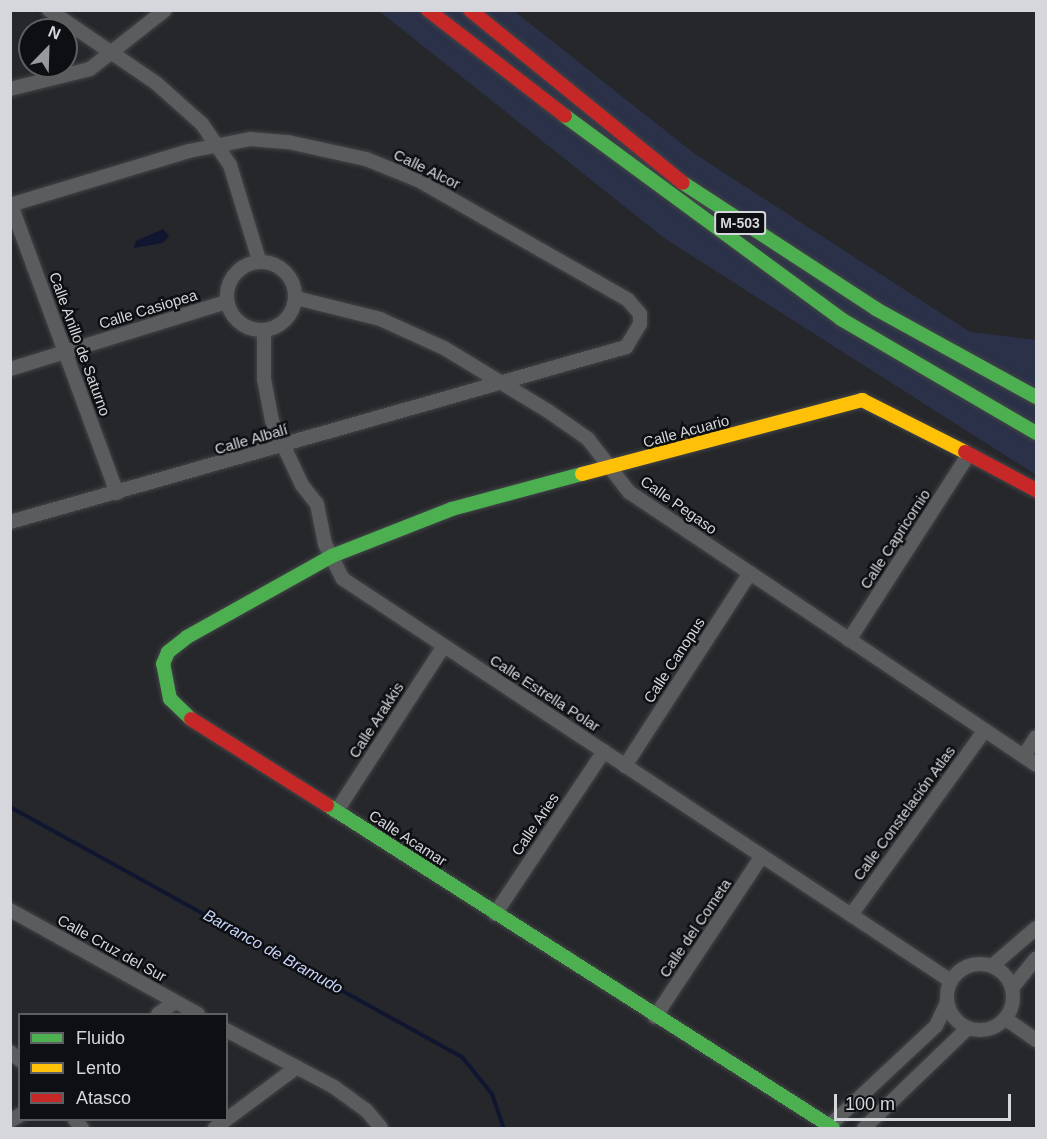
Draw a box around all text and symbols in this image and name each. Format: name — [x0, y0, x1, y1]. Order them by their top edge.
north arrow — [18, 18, 78, 78]
text: N — [46, 23, 63, 43]
street label: Calle Alcor — [390, 145, 464, 193]
road number: M-503 — [713, 212, 767, 234]
street label: Calle Anillo de Saturno — [45, 269, 115, 419]
street label: Calle Casiopea — [97, 286, 199, 332]
street label: Calle Acuario — [641, 411, 731, 451]
street label: Calle Albalí — [212, 420, 290, 458]
street label: Calle Pegaso — [637, 472, 721, 538]
street label: Calle Capricornio — [856, 486, 934, 592]
street label: Calle Canopus — [640, 614, 708, 706]
street label: Calle Estrella Polar — [487, 651, 603, 735]
street label: Calle Arakkis — [345, 678, 407, 762]
street label: Calle Constelación Atlas — [849, 742, 959, 884]
street label: Calle Aries — [507, 789, 563, 859]
street label: Calle Acamar — [365, 806, 451, 870]
street label: Calle del Cometa — [655, 875, 735, 981]
water label: Barranco de Bramudo — [200, 906, 346, 998]
street label: Calle Cruz del Sur — [54, 911, 170, 985]
legend — [18, 1013, 228, 1121]
text: Fluido — [76, 1028, 125, 1048]
text: Lento — [76, 1058, 121, 1078]
scale bar — [837, 1082, 1014, 1120]
text: Atasco — [76, 1088, 131, 1108]
text: 100 m — [845, 1094, 895, 1114]

